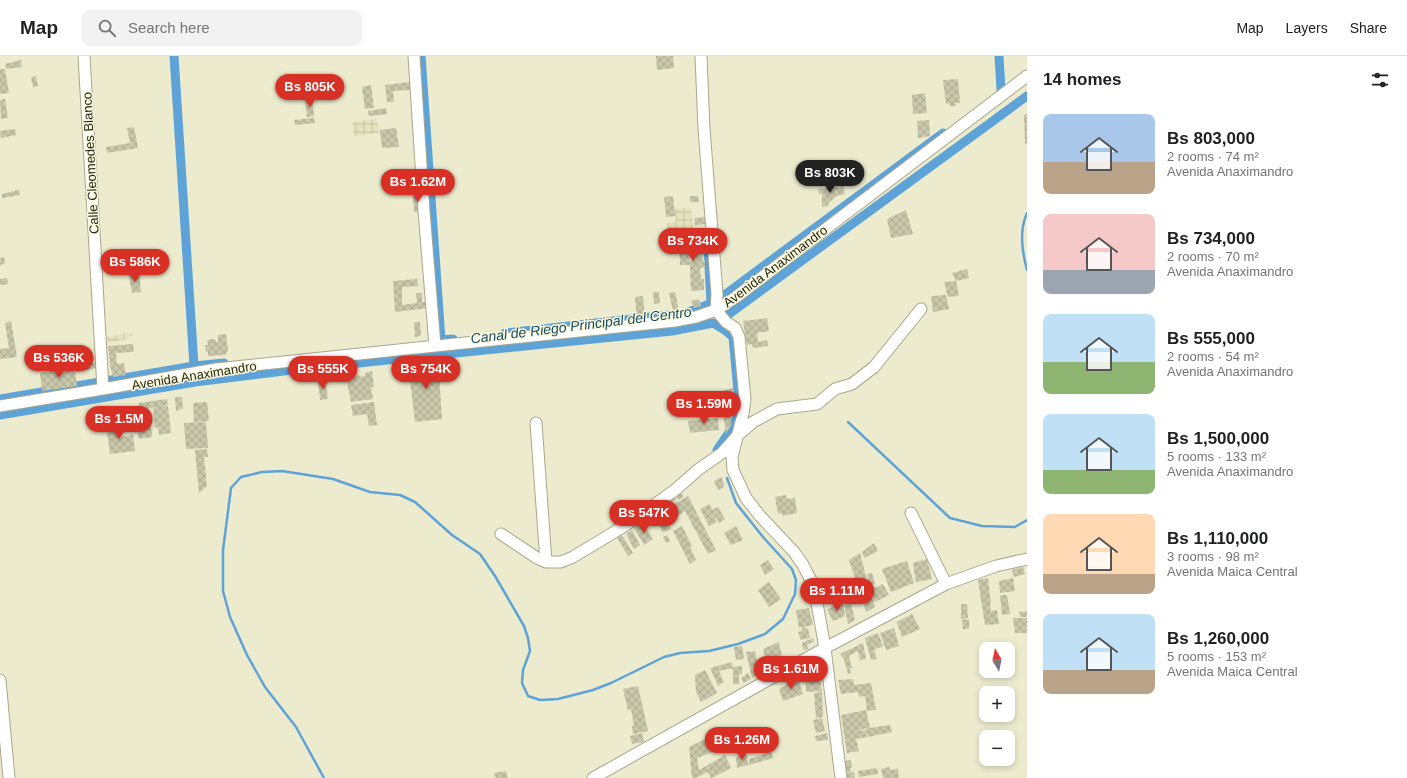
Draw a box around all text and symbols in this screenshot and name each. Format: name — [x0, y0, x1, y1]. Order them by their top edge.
search box — [82, 10, 362, 46]
text: Map — [20, 17, 58, 38]
icon: search — [96, 17, 118, 39]
text: Search here — [128, 19, 210, 36]
text: Map — [1236, 20, 1264, 36]
text: Layers — [1286, 20, 1328, 36]
text: Share — [1350, 20, 1387, 36]
icon: filters — [1369, 69, 1391, 91]
text: 14 homes — [1043, 70, 1121, 89]
pin: Bs 805K — [273, 74, 347, 108]
text: Bs 805K — [284, 79, 336, 94]
street label: Calle Cleomedes Blanco — [79, 91, 102, 234]
text: Bs 803,000 — [1167, 129, 1255, 148]
icon: home — [1075, 130, 1123, 178]
text: 2 rooms · 74 m² — [1167, 149, 1259, 164]
pin: Bs 803K — [793, 160, 867, 194]
text: Avenida Anaximandro — [1167, 164, 1293, 179]
text: Bs 803K — [804, 165, 856, 180]
pin: Bs 1.62M — [377, 169, 459, 203]
text: Bs 1.62M — [390, 174, 446, 189]
street label: Avenida Anaximandro — [720, 222, 830, 310]
pin: Bs 734K — [656, 228, 730, 262]
text: Bs 734,000 — [1167, 229, 1255, 248]
icon: home — [1075, 230, 1123, 278]
text: Bs 734K — [667, 233, 719, 248]
pin: Bs 586K — [98, 249, 172, 283]
text: 2 rooms · 70 m² — [1167, 249, 1259, 264]
text: Bs 586K — [109, 254, 161, 269]
text: Avenida Anaximandro — [1167, 264, 1293, 279]
water label: Canal de Riego Principal del Centro — [470, 303, 693, 347]
text: Bs 555,000 — [1167, 329, 1255, 348]
icon: home — [1075, 330, 1123, 378]
pin: Bs 536K — [22, 345, 96, 379]
text: 2 rooms · 54 m² — [1167, 349, 1259, 364]
text: Bs 536K — [33, 350, 85, 365]
pin: Bs 555K — [286, 356, 360, 390]
pin: Bs 754K — [389, 356, 463, 390]
street label: Avenida Anaximandro — [131, 358, 258, 393]
text: Bs 555K — [297, 361, 349, 376]
text: Bs 754K — [400, 361, 452, 376]
text: Avenida Anaximandro — [1167, 364, 1293, 379]
pin: Bs 1.59M — [663, 391, 745, 425]
text: Bs 1.59M — [676, 396, 732, 411]
pin: Bs 1.5M — [82, 406, 156, 440]
text: Bs 1.5M — [94, 411, 144, 426]
text: Bs 1,500,000 — [1167, 429, 1269, 448]
icon: home — [1075, 430, 1123, 478]
text: 5 rooms · 133 m² — [1167, 449, 1266, 464]
text: Avenida Anaximandro — [1167, 464, 1293, 479]
pin: Bs 547K — [607, 500, 681, 534]
text: Bs 547K — [618, 505, 670, 520]
text: Bs 1,110,000 — [1167, 529, 1268, 548]
icon: home — [1075, 530, 1123, 578]
text: 3 rooms · 98 m² — [1167, 549, 1259, 564]
text: Avenida Maica Central — [1167, 564, 1298, 579]
pin: Bs 1.11M — [796, 578, 878, 612]
text: Bs 1.11M — [809, 583, 865, 598]
text: Bs 1,260,000 — [1167, 629, 1269, 648]
icon: home — [1075, 630, 1123, 678]
north arrow — [979, 642, 1015, 678]
map controls — [979, 642, 1015, 766]
text: 5 rooms · 153 m² — [1167, 649, 1266, 664]
pin: Bs 1.61M — [750, 656, 832, 690]
text: Bs 1.61M — [763, 661, 819, 676]
text: Avenida Maica Central — [1167, 664, 1298, 679]
button: + — [979, 686, 1015, 722]
pin: Bs 1.26M — [701, 727, 783, 761]
button: − — [979, 730, 1015, 766]
text: Bs 1.26M — [714, 732, 770, 747]

